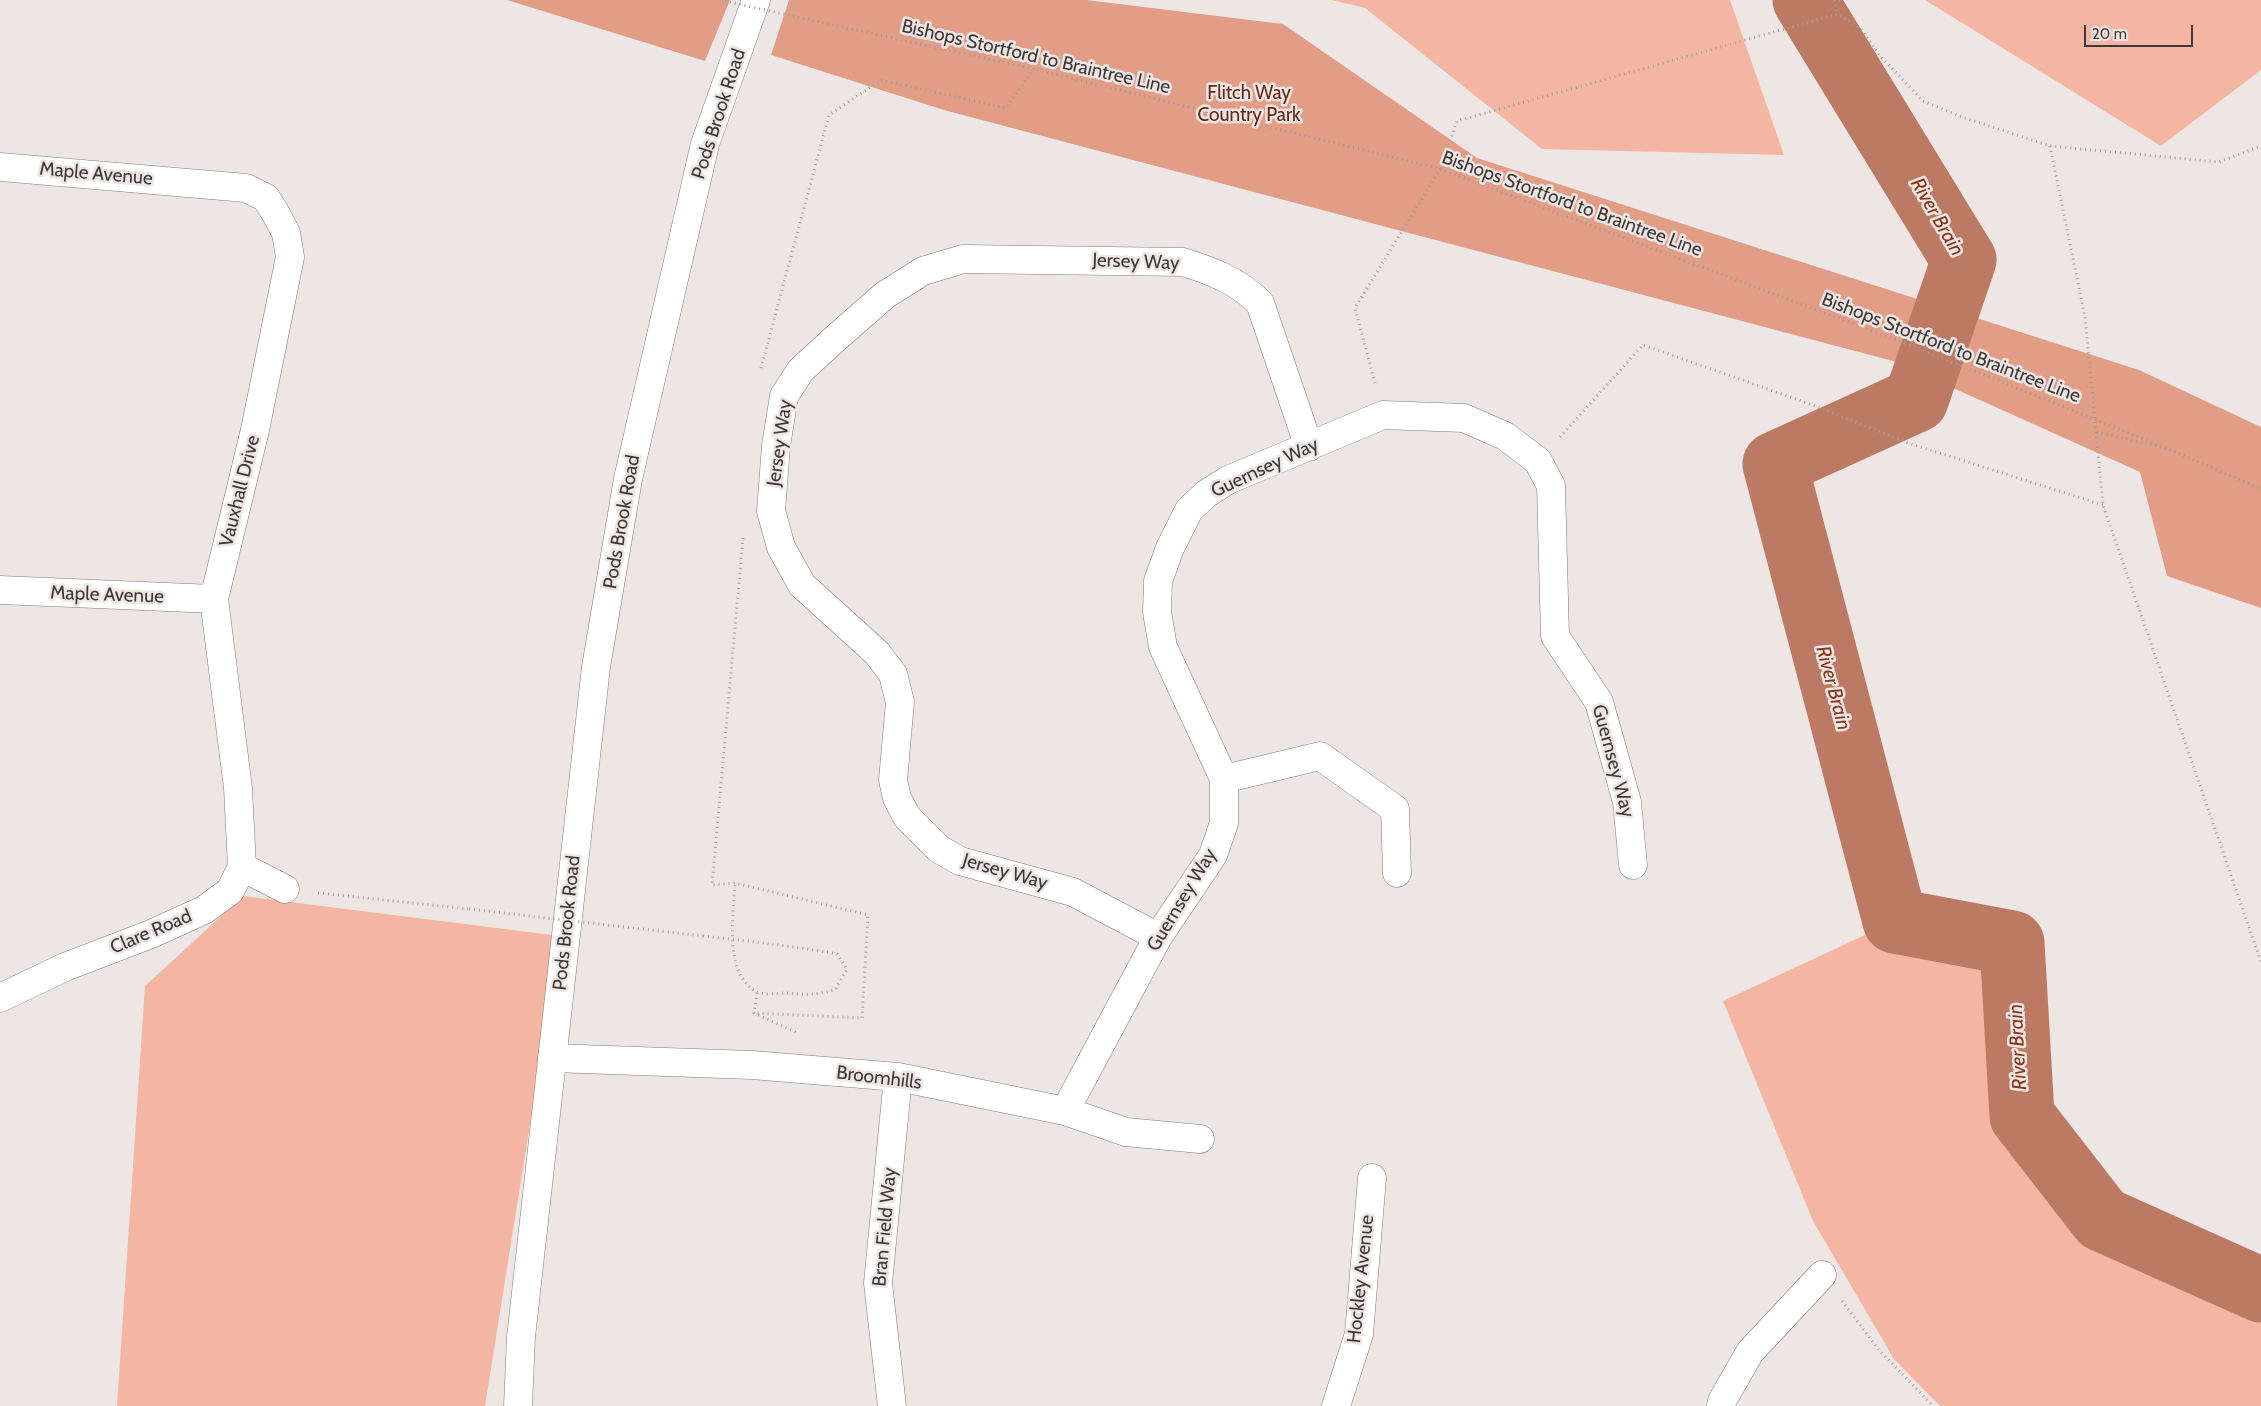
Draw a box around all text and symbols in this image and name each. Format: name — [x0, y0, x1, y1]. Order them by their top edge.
street label: Bishops Stortford to Braintree Line — [899, 15, 1173, 99]
scale bar — [2086, 15, 2195, 47]
text: 20 m — [2092, 25, 2127, 43]
street label: Pods Brook Road — [687, 46, 751, 182]
park label: Flitch Way Country Park — [1198, 82, 1300, 126]
street label: Bishops Stortford to Braintree Line — [1439, 146, 1705, 262]
street label: Maple Avenue — [38, 158, 154, 190]
water label: River Brain — [1905, 174, 1969, 260]
street label: Jersey Way — [1092, 249, 1180, 275]
street label: Bishops Stortford to Braintree Line — [1818, 288, 2084, 408]
street label: Jersey Way — [763, 398, 797, 488]
street label: Vauxhall Drive — [215, 433, 265, 549]
street label: Guernsey Way — [1208, 433, 1322, 503]
street label: Pods Brook Road — [599, 453, 645, 591]
street label: Maple Avenue — [50, 582, 164, 608]
water label: River Brain — [1810, 643, 1856, 733]
street label: Guernsey Way — [1587, 702, 1639, 820]
street label: Guernsey Way — [1142, 844, 1222, 956]
street label: Jersey Way — [960, 849, 1050, 895]
street label: Pods Brook Road — [549, 854, 585, 992]
street label: Clare Road — [107, 905, 195, 959]
water label: River Brain — [2004, 1003, 2032, 1091]
street label: Broomhills — [835, 1061, 923, 1095]
street label: Bran Field Way — [868, 1167, 902, 1287]
street label: Hockley Avenue — [1343, 1214, 1379, 1344]

